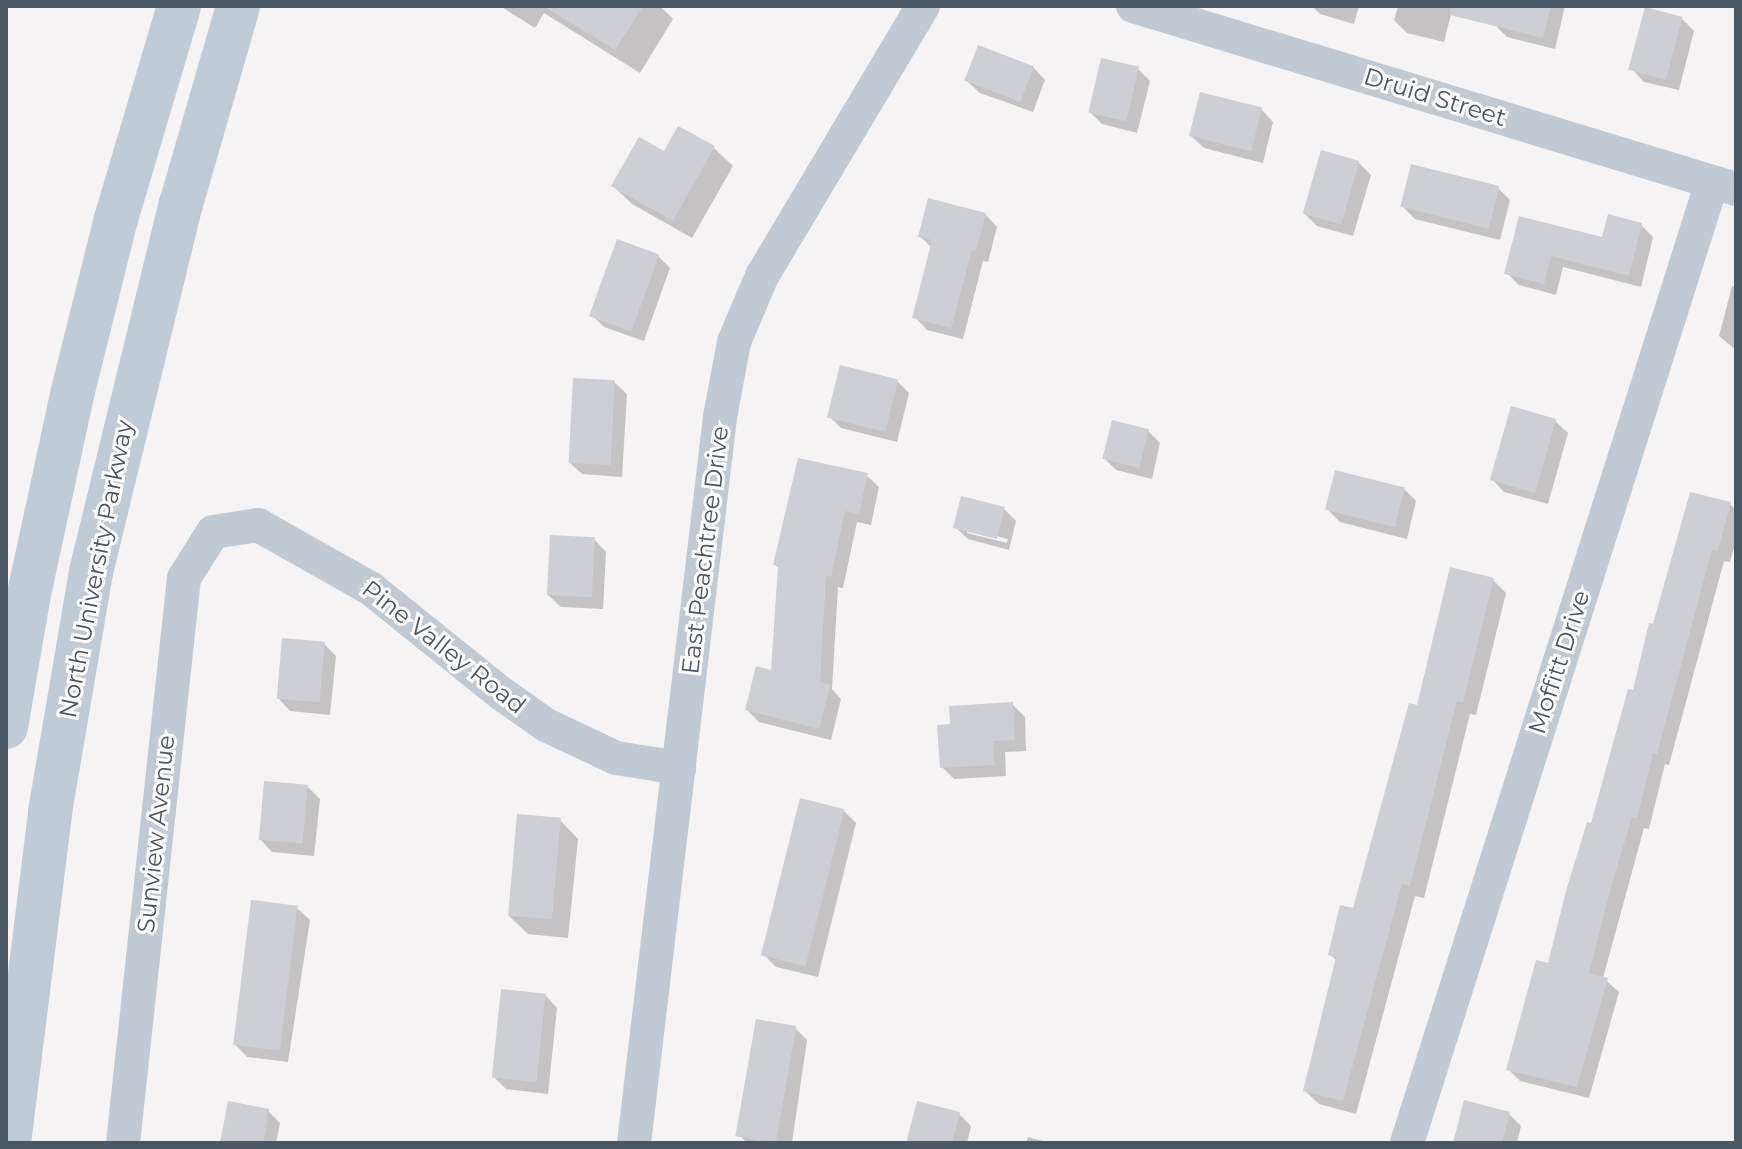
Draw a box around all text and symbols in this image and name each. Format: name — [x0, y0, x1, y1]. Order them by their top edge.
street label: Druid Street — [1360, 62, 1510, 132]
street label: North University Parkway — [53, 418, 139, 720]
street label: East Peachtree Drive — [675, 424, 735, 676]
street label: Pine Valley Road — [356, 574, 532, 720]
street label: Moffitt Drive — [1522, 587, 1596, 737]
street label: Sunview Avenue — [131, 734, 181, 934]

